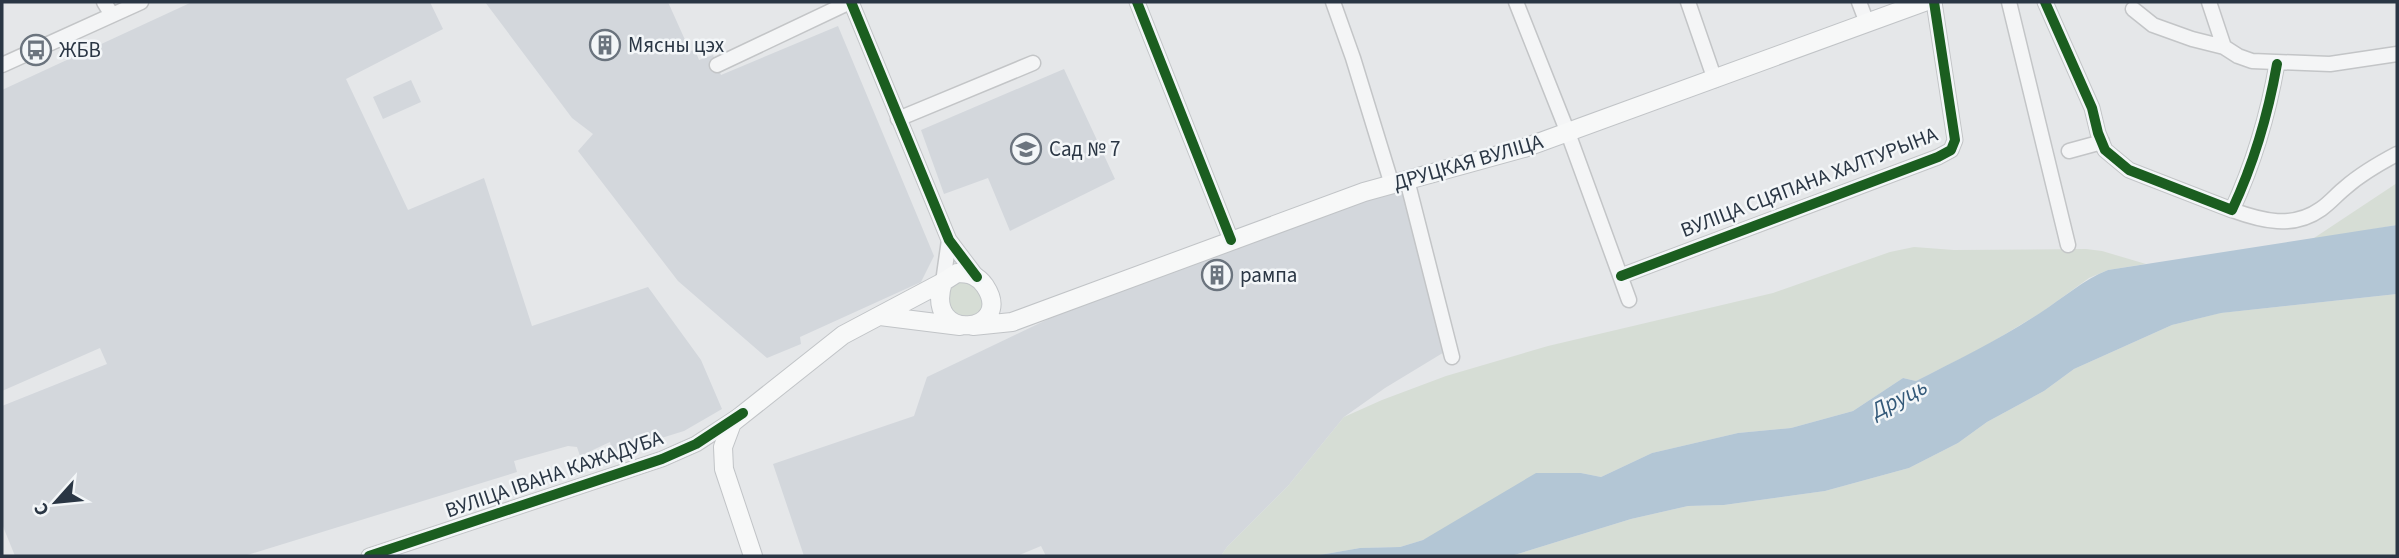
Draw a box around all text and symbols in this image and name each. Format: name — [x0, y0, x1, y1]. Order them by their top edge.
building icon: Мясны цэх — [588, 28, 622, 62]
place label: Мясны цэх — [628, 30, 725, 60]
bus stop icon: ЖБВ — [19, 33, 53, 67]
place label: ЖБВ — [59, 35, 101, 65]
street label: ВУЛІЦА СЦЯПАНА ХАЛТУРЫНА — [1676, 119, 1942, 245]
street label: ДРУЦКАЯ ВУЛІЦА — [1390, 126, 1547, 198]
school or university icon: Сад № 7 — [1009, 132, 1043, 166]
place label: Сад № 7 — [1049, 134, 1120, 164]
building icon: рампа — [1200, 258, 1234, 292]
place label: рампа — [1240, 260, 1297, 290]
water label: Друць — [1863, 370, 1933, 428]
street label: ВУЛІЦА ІВАНА КАЖАДУБА — [441, 422, 668, 525]
north arrow — [21, 467, 91, 537]
text: С — [28, 498, 57, 520]

